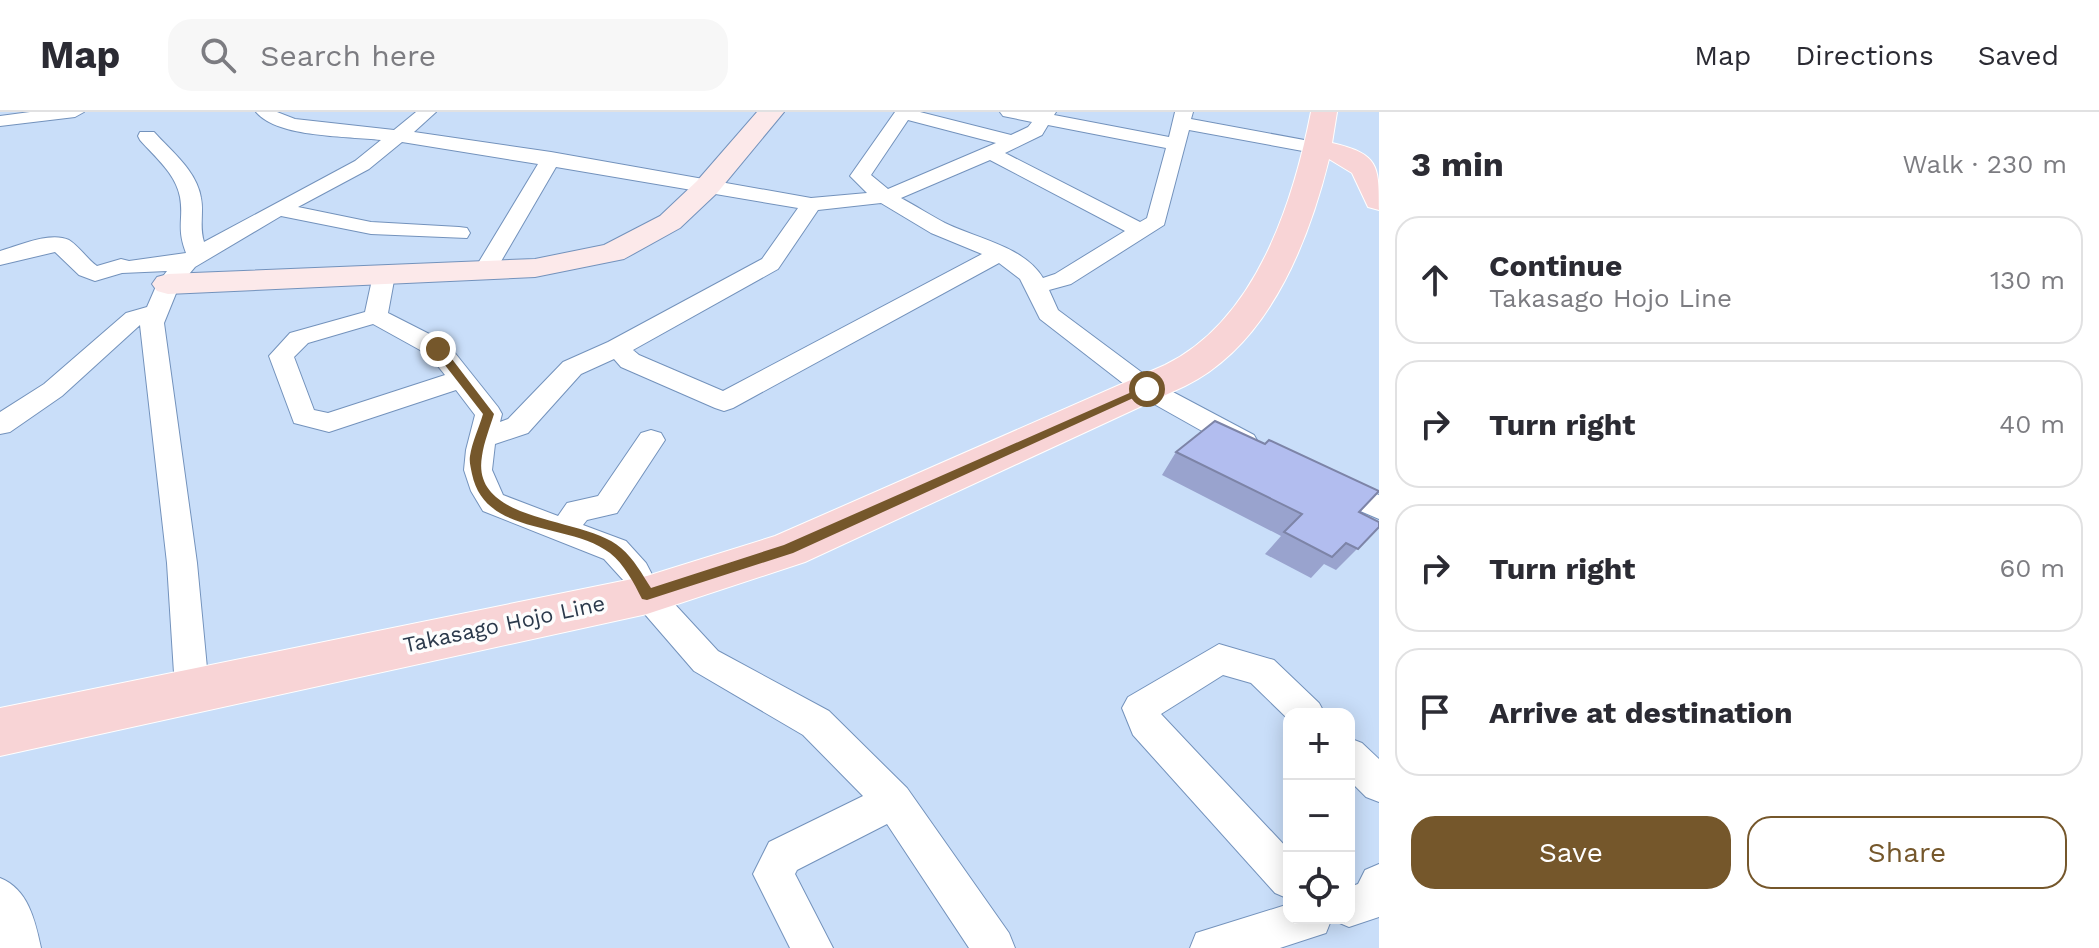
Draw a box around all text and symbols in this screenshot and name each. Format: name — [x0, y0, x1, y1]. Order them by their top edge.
search box — [168, 19, 728, 91]
text: Map — [40, 33, 120, 77]
icon: search — [196, 33, 240, 77]
text: Search here — [260, 38, 436, 73]
text: Map — [1694, 39, 1751, 72]
text: Directions — [1795, 39, 1934, 72]
text: Saved — [1978, 39, 2059, 72]
text: 3 min — [1411, 144, 1504, 184]
text: Walk · 230 m — [1902, 149, 2067, 179]
text: Continue — [1489, 248, 1622, 283]
icon: ahead — [1413, 258, 1457, 302]
text: 130 m — [1990, 265, 2065, 295]
text: Takasago Hojo Line — [1489, 283, 1732, 313]
route end — [420, 331, 456, 367]
route start — [1129, 371, 1165, 407]
icon: right — [1413, 402, 1457, 446]
text: Turn right — [1489, 407, 1635, 442]
text: 40 m — [1999, 409, 2065, 439]
icon: right — [1413, 546, 1457, 590]
text: Turn right — [1489, 551, 1635, 586]
text: 60 m — [1999, 553, 2065, 583]
street label: Takasago Hojo Line — [401, 590, 607, 658]
icon: arrive — [1413, 690, 1457, 734]
text: Arrive at destination — [1489, 695, 1793, 730]
map controls — [1283, 708, 1355, 924]
button: + — [1283, 708, 1355, 780]
button: − — [1283, 780, 1355, 852]
button: Save — [1411, 816, 1731, 889]
button: Share — [1747, 816, 2067, 889]
button: locate — [1283, 852, 1355, 924]

